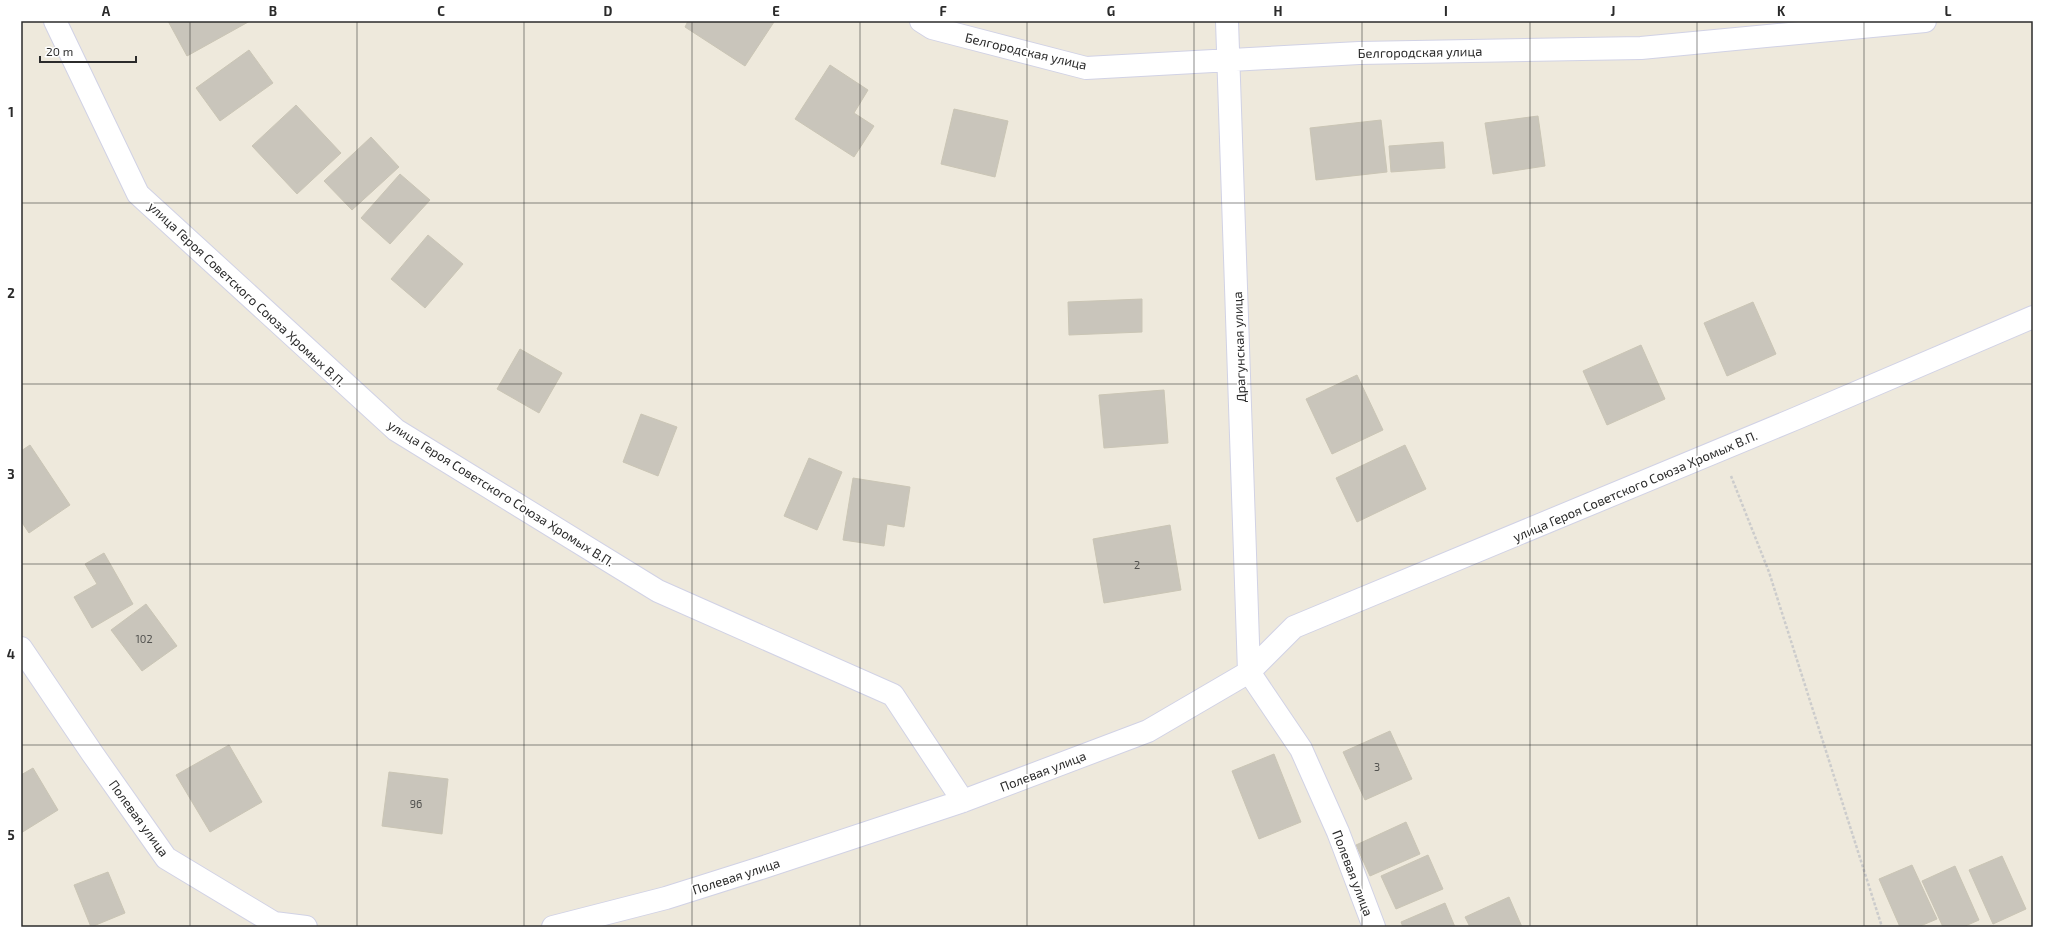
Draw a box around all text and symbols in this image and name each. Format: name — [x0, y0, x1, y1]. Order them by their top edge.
text: A — [102, 3, 111, 19]
text: B — [269, 3, 277, 19]
text: C — [437, 3, 445, 19]
text: D — [604, 3, 613, 19]
text: E — [772, 3, 780, 19]
text: F — [939, 3, 947, 19]
text: G — [1107, 3, 1115, 19]
text: H — [1274, 3, 1283, 19]
text: I — [1444, 3, 1448, 19]
text: J — [1611, 3, 1615, 19]
text: K — [1777, 3, 1786, 19]
text: L — [1945, 3, 1952, 19]
street label: Белгородская улица — [963, 29, 1089, 73]
scale bar — [40, 38, 136, 64]
street label: Белгородская улица — [1358, 43, 1482, 61]
text: 20 m — [46, 44, 73, 58]
text: 1 — [8, 104, 14, 120]
street label: улица Героя Советского Союза Хромых В.П. — [145, 198, 349, 390]
text: 2 — [7, 285, 15, 301]
street label: Драгунская улица — [1229, 291, 1249, 403]
street label: улица Героя Советского Союза Хромых В.П. — [385, 416, 617, 570]
street label: улица Героя Советского Союза Хромых В.П. — [1510, 427, 1760, 545]
text: 3 — [7, 466, 15, 482]
house number: 2 — [1134, 558, 1140, 571]
house number: 102 — [135, 632, 153, 645]
text: 4 — [7, 646, 15, 662]
street label: Полевая улица — [998, 747, 1088, 795]
house number: 3 — [1374, 760, 1380, 773]
street label: Полевая улица — [106, 776, 172, 860]
house number: 96 — [410, 797, 422, 810]
text: 5 — [7, 827, 15, 843]
street label: Полевая улица — [1329, 828, 1377, 918]
street label: Полевая улица — [690, 854, 782, 898]

